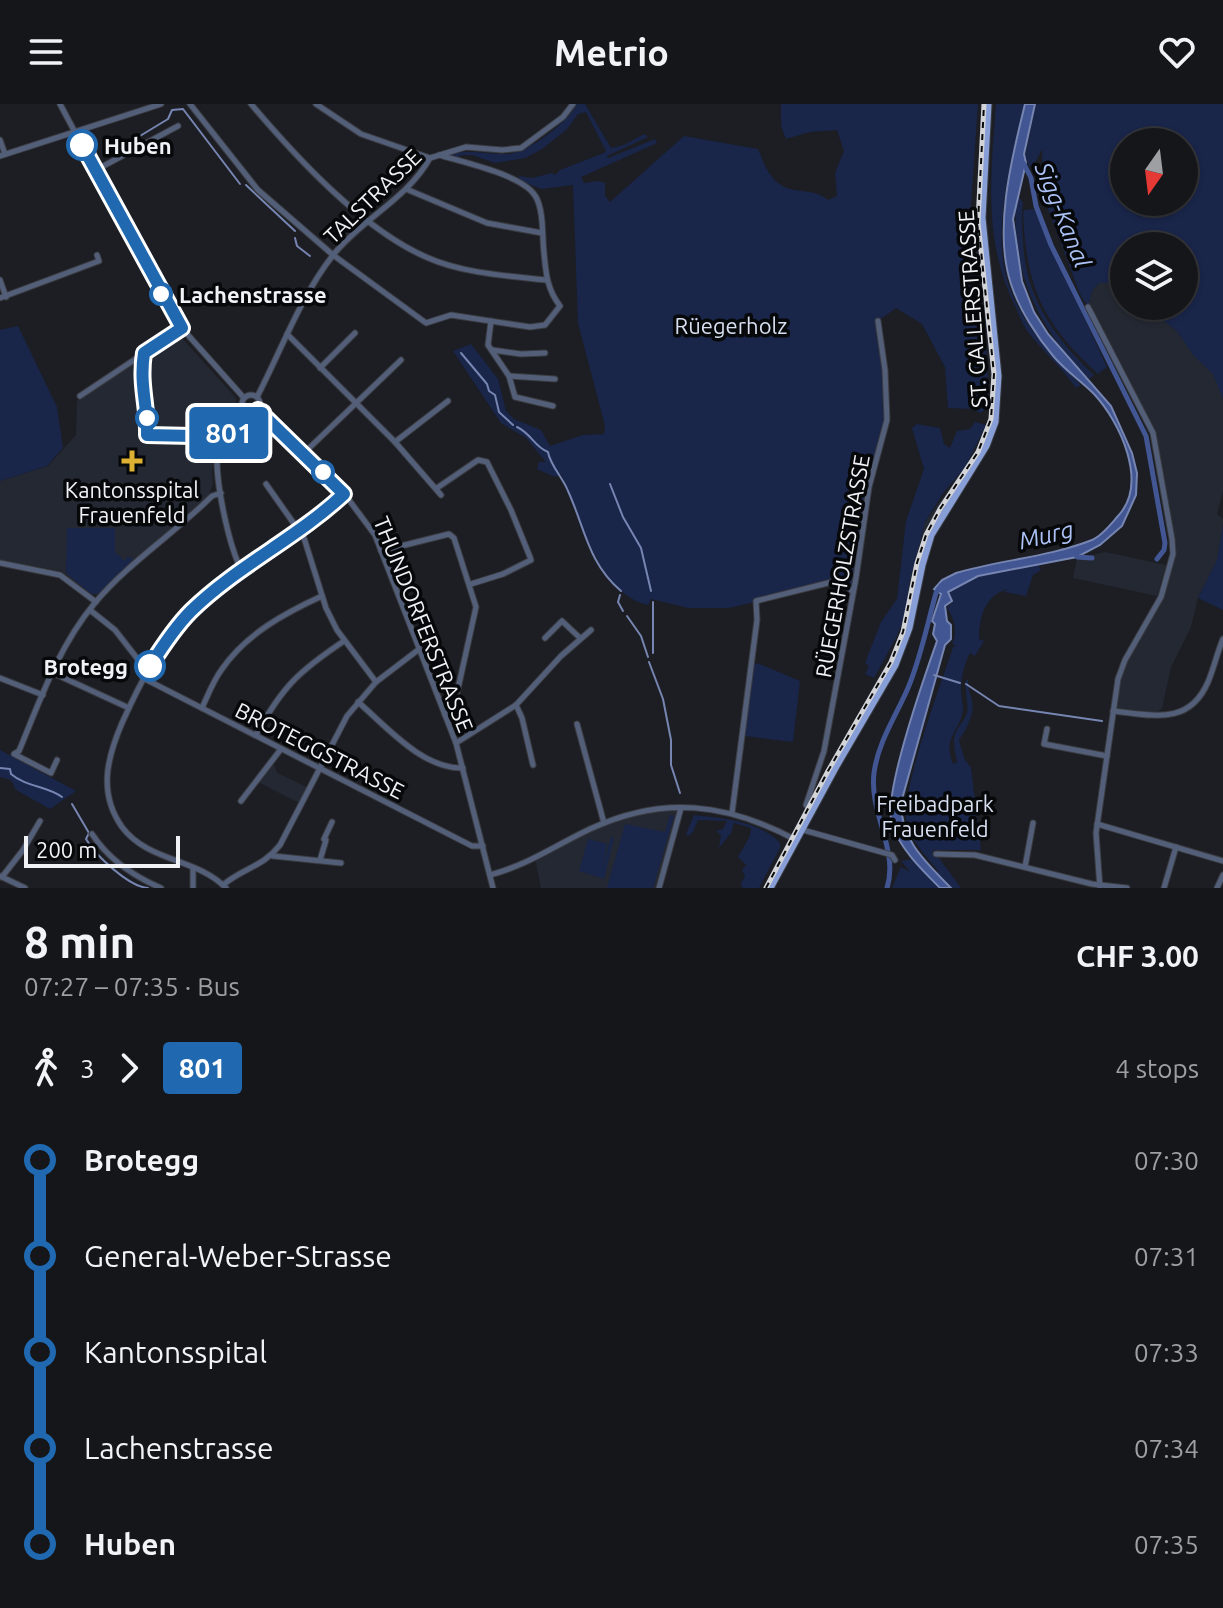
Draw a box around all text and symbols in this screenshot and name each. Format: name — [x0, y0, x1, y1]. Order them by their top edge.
icon: menu — [24, 30, 68, 74]
icon: heart — [1155, 30, 1199, 74]
text: Metrio — [554, 32, 669, 73]
north arrow — [1110, 128, 1198, 216]
map controls — [1110, 128, 1198, 320]
marker: Huben — [67, 130, 97, 160]
place label: Huben — [104, 133, 172, 158]
street label: TALSTRASSE — [318, 144, 426, 248]
water label: Sigg-Kanal — [1029, 157, 1096, 272]
street label: ST. GALLERSTRASSE — [953, 209, 991, 409]
button: layers — [1110, 232, 1198, 320]
place label: Lachenstrasse — [179, 282, 327, 307]
marker: Lachenstrasse — [150, 283, 172, 305]
park label: Rüegerholz — [675, 313, 787, 338]
unlabelled marker — [136, 407, 158, 429]
line badge: 801 — [183, 407, 275, 459]
text: 801 — [205, 417, 253, 448]
marker: Kantonsspital Frauenfeld — [121, 450, 143, 472]
street label: RÜEGERHOLZSTRASSE — [810, 453, 874, 679]
unlabelled marker — [312, 461, 334, 483]
place label: Kantonsspital Frauenfeld — [65, 477, 199, 527]
street label: THUNDORFERSTRASSE — [369, 513, 479, 735]
water label: Murg — [1016, 516, 1076, 554]
marker: Brotegg — [135, 651, 165, 681]
place label: Brotegg — [44, 654, 128, 679]
street label: BROTEGGSTRASSE — [232, 697, 408, 803]
park label: Freibadpark Frauenfeld — [876, 791, 994, 841]
scale bar — [24, 832, 180, 868]
text: 200 m — [36, 837, 97, 862]
text: 8 min — [24, 917, 135, 966]
text: CHF 3.00 — [1076, 939, 1199, 973]
text: 07:27 – 07:35 · Bus — [24, 972, 240, 1001]
icon: walk — [24, 1046, 68, 1090]
icon: forward — [107, 1046, 151, 1090]
text: 801 — [179, 1052, 226, 1083]
text: 3 — [80, 1054, 95, 1083]
text: 4 stops — [1115, 1054, 1199, 1083]
text: Brotegg — [84, 1143, 199, 1177]
text: 07:30 — [1134, 1146, 1199, 1175]
text: General-Weber-Strasse — [84, 1239, 392, 1273]
text: 07:31 — [1134, 1242, 1199, 1271]
text: Kantonsspital — [84, 1335, 267, 1369]
text: 07:33 — [1134, 1338, 1199, 1367]
text: Lachenstrasse — [84, 1431, 274, 1465]
text: 07:34 — [1134, 1434, 1199, 1463]
text: Huben — [84, 1527, 176, 1561]
text: 07:35 — [1134, 1530, 1199, 1559]

